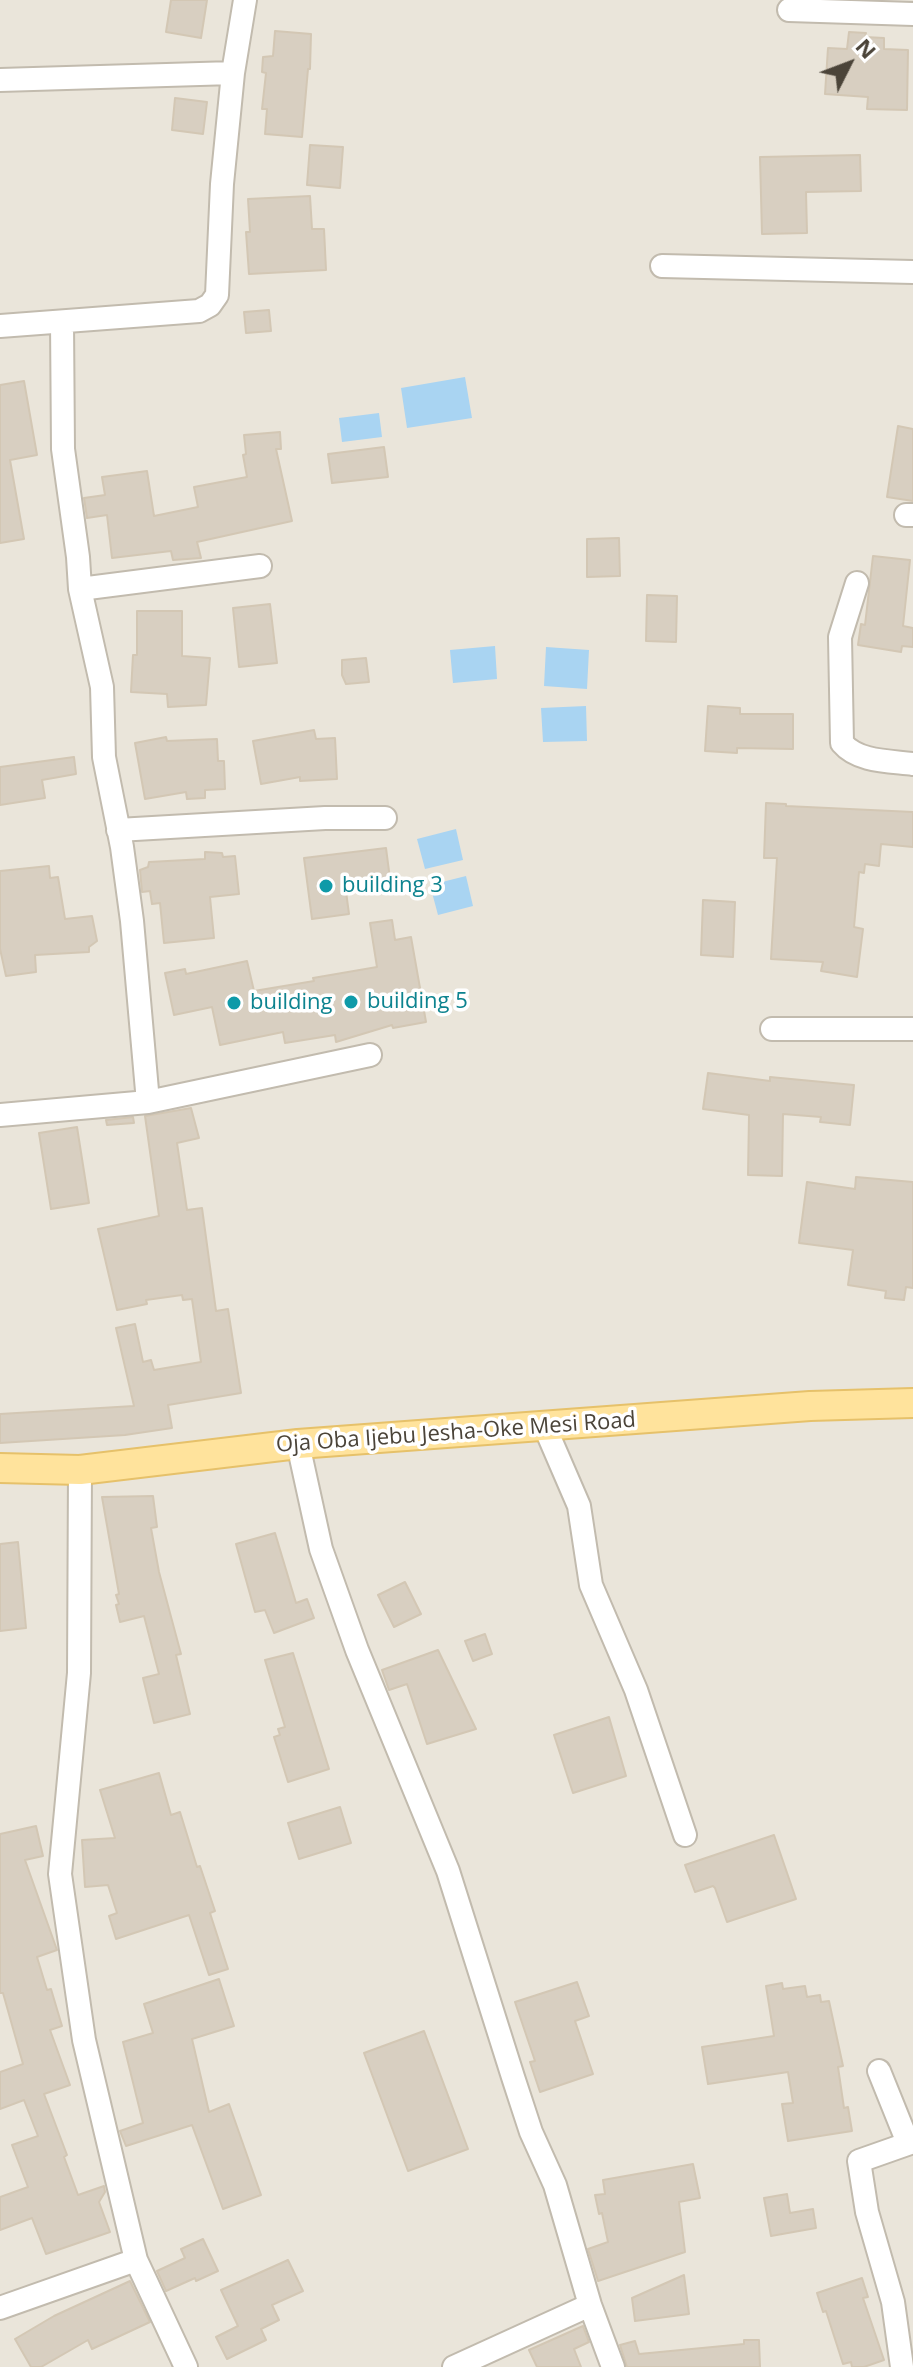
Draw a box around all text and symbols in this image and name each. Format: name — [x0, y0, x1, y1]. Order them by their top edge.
north arrow — [809, 24, 889, 104]
text: N — [850, 31, 884, 65]
place label: building 3 — [342, 873, 443, 899]
marker: building 3 — [317, 877, 335, 895]
place label: building 5 — [367, 989, 468, 1015]
place label: building — [250, 990, 333, 1016]
marker: building 5 — [342, 993, 360, 1011]
marker: building — [225, 994, 243, 1012]
street label: Oja Oba Ijebu Jesha-Oke Mesi Road — [275, 1407, 637, 1459]

